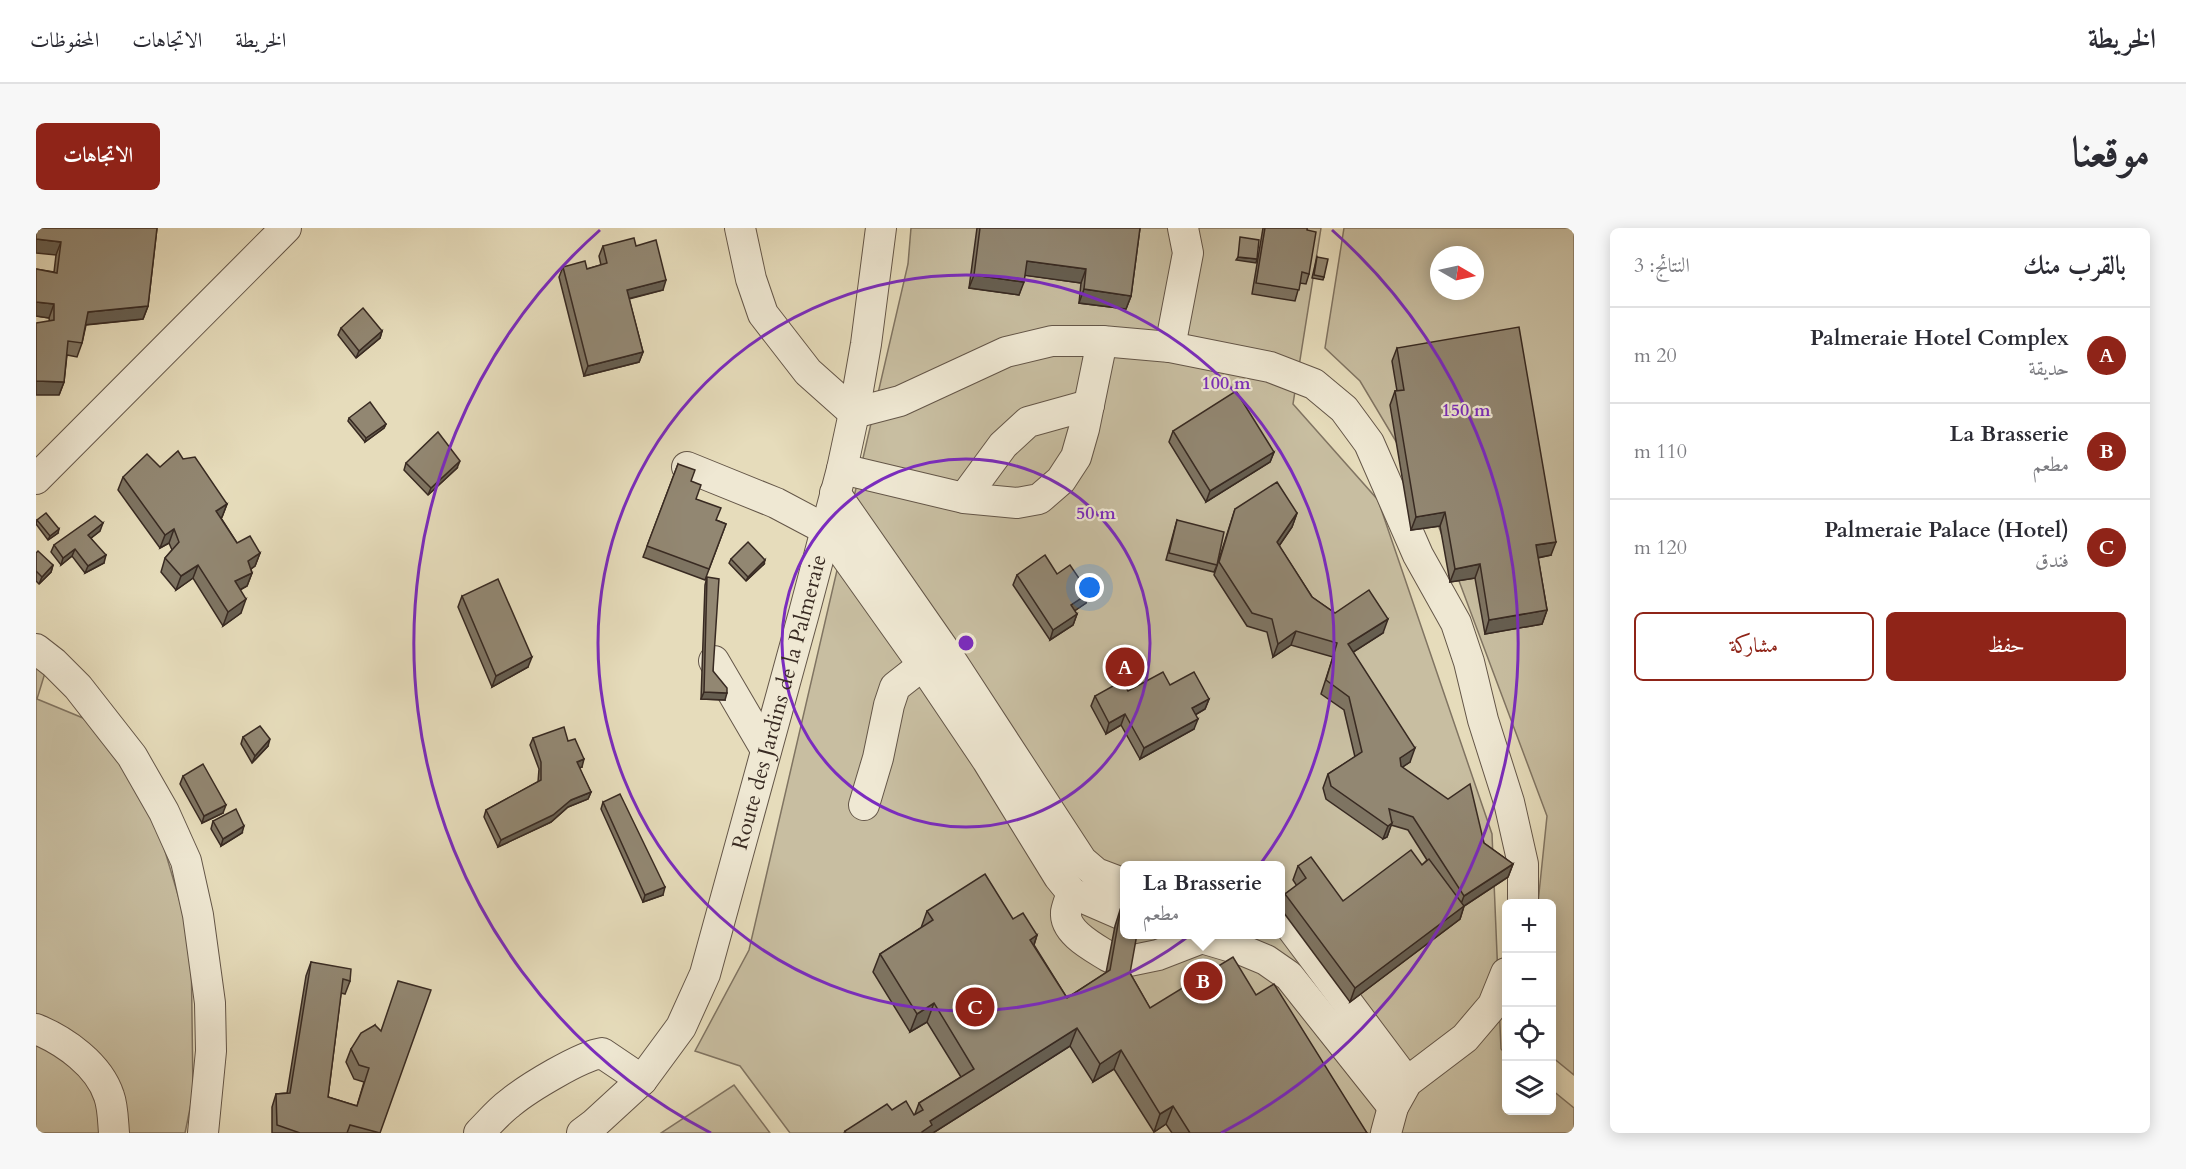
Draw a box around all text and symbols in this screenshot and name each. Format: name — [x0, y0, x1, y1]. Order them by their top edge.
text: الخريطة — [2088, 20, 2156, 58]
text: المحفوظات — [30, 26, 99, 55]
text: الاتجاهات — [132, 26, 202, 55]
text: الخريطة — [235, 26, 286, 55]
button: الاتجاهات — [36, 123, 160, 190]
text: موقعنا — [2072, 124, 2150, 181]
north arrow — [1430, 246, 1484, 300]
text: بالقرب منك — [2023, 248, 2126, 283]
text: النتائج: 3 — [1634, 252, 1690, 279]
text: Palmeraie Hotel Complex — [1810, 323, 2069, 353]
text: 20 m — [1634, 342, 1677, 369]
text: A — [2099, 342, 2114, 369]
text: حديقة — [2029, 355, 2069, 382]
text: 100 m — [1201, 371, 1251, 396]
text: 150 m — [1441, 398, 1491, 423]
text: La Brasserie — [1950, 419, 2069, 449]
text: 110 m — [1634, 438, 1687, 465]
text: B — [2099, 438, 2114, 465]
text: مطعم — [2032, 451, 2069, 478]
text: 50 m — [1076, 501, 1116, 526]
text: (Hotel) Palmeraie Palace — [1824, 515, 2069, 545]
text: 120 m — [1634, 534, 1687, 561]
text: C — [2099, 534, 2114, 561]
text: فندق — [2035, 547, 2069, 574]
street label: Route des Jardins de la Palmeraie — [725, 551, 834, 853]
your location — [1075, 573, 1104, 602]
button: مشاركة — [1634, 612, 1874, 681]
button: حفظ — [1886, 612, 2126, 681]
centre of rings — [956, 633, 976, 653]
pin: A — [1106, 644, 1144, 690]
popup — [1120, 861, 1285, 939]
text: La Brasserie — [1143, 868, 1262, 898]
map controls — [1502, 899, 1556, 1115]
button: + — [1502, 899, 1556, 953]
text: مطعم — [1143, 900, 1179, 927]
button: − — [1502, 953, 1556, 1007]
pin: B — [1184, 958, 1222, 1004]
pin: C — [956, 984, 994, 1030]
button: locate — [1502, 1007, 1556, 1061]
button: layers — [1502, 1061, 1556, 1115]

